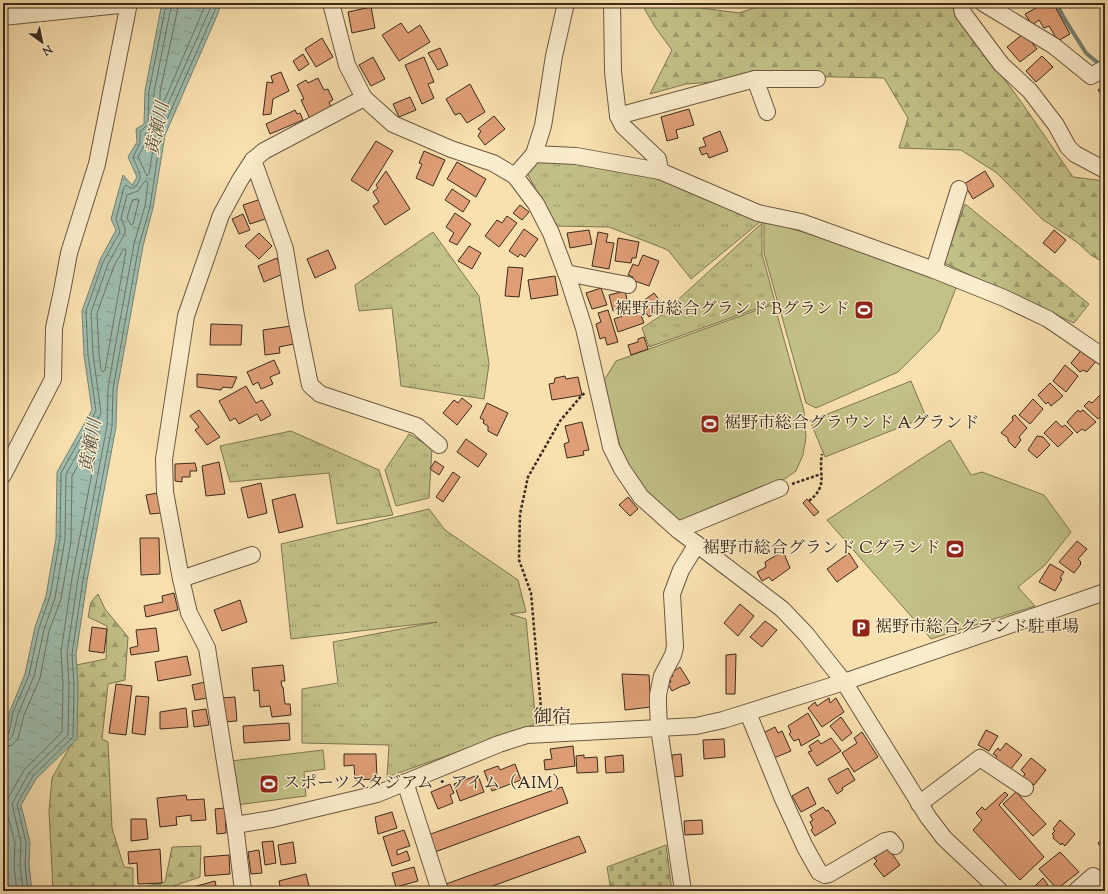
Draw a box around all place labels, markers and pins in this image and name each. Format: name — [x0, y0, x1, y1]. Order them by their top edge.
place label: 裾野市総合グランド Bグランド — [615, 298, 850, 322]
sports icon: 裾野市総合グランド Bグランド — [853, 299, 875, 321]
place label: 裾野市総合グラウンド Aグランド — [724, 412, 979, 436]
sports icon: 裾野市総合グラウンド Aグランド — [699, 413, 721, 435]
place label: 裾野市総合グランド Cグランド — [703, 537, 941, 561]
sports icon: 裾野市総合グランド Cグランド — [944, 538, 966, 560]
place label: 裾野市総合グランド駐車場 — [875, 616, 1079, 640]
parking icon: 裾野市総合グランド駐車場 — [850, 617, 872, 639]
place label: スポーツスタジアム・アイム（AIM） — [283, 772, 569, 796]
sports icon: スポーツスタジアム・アイム（AIM） — [258, 773, 280, 795]

